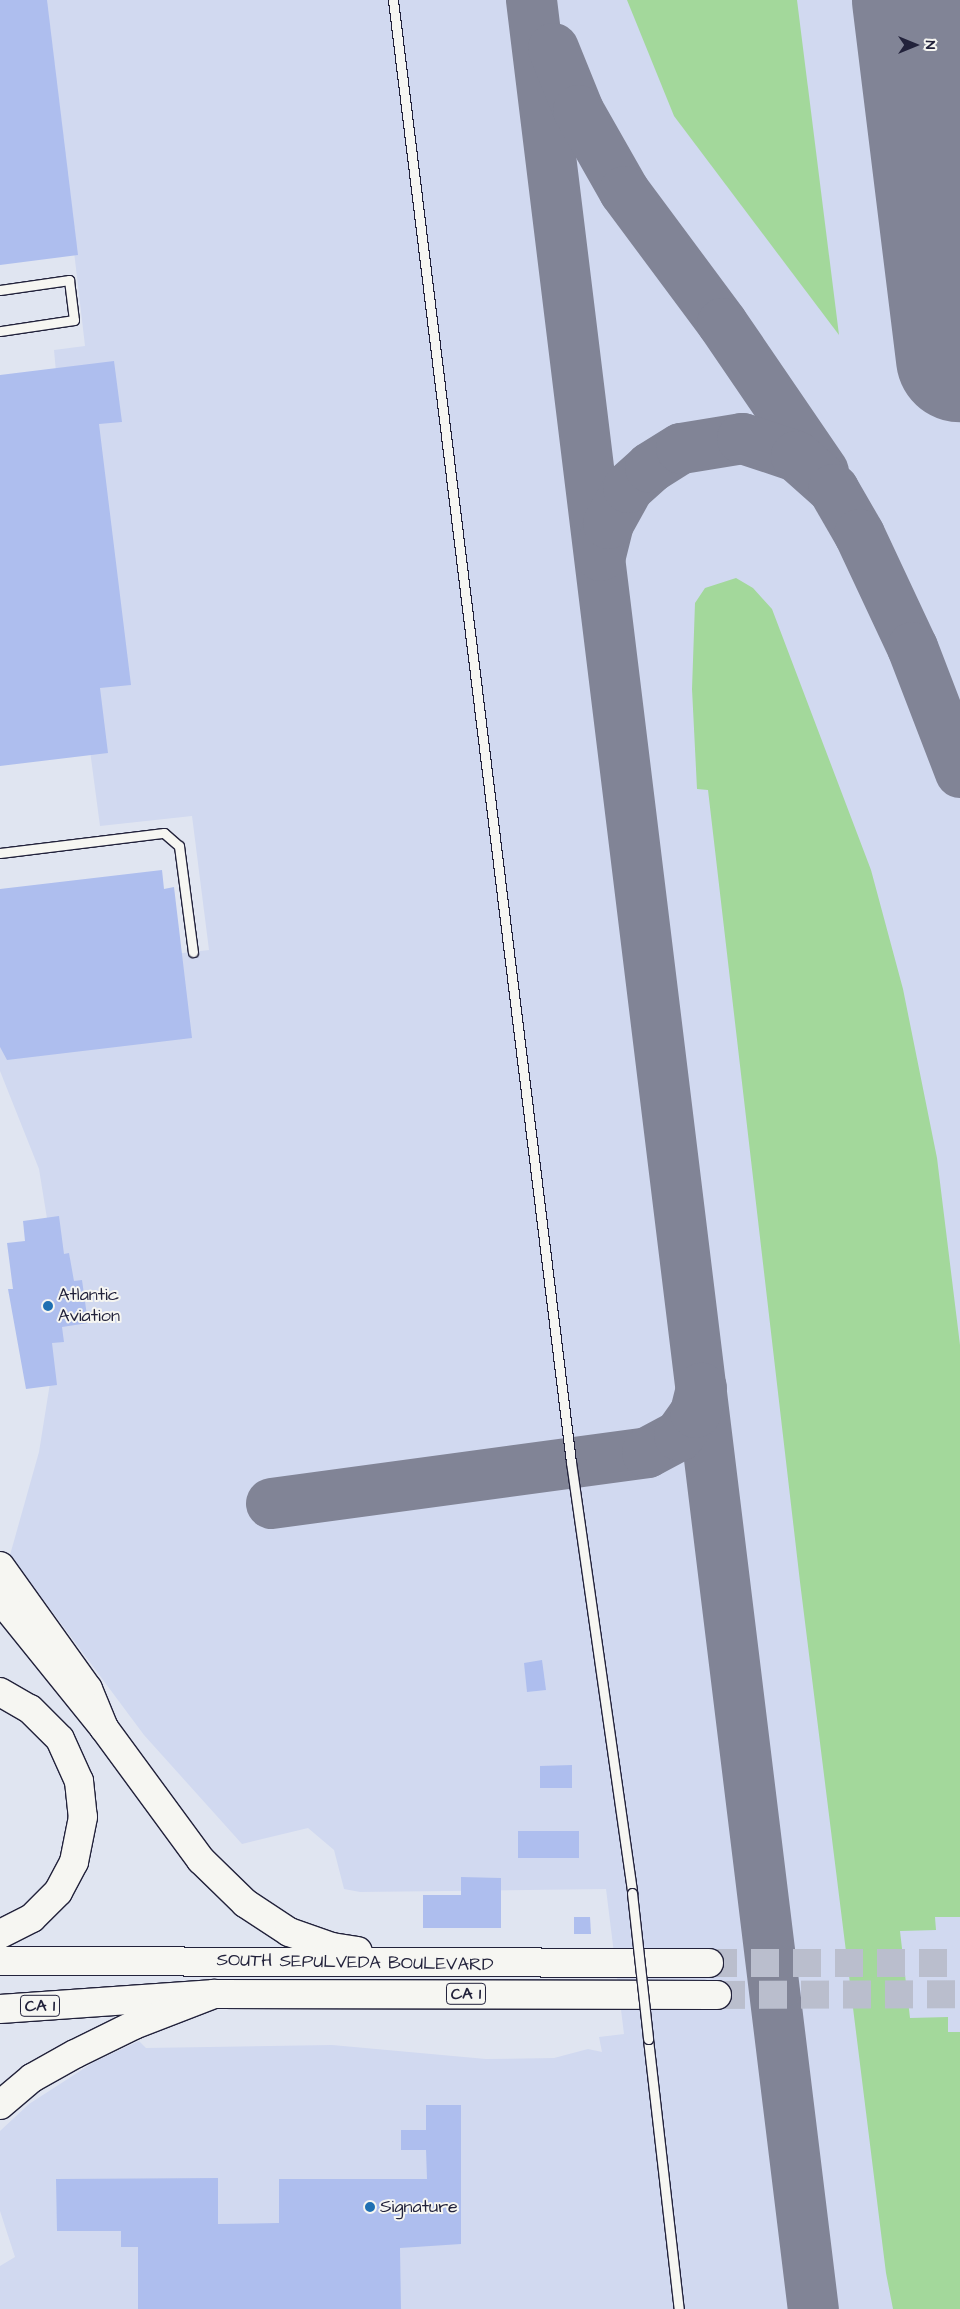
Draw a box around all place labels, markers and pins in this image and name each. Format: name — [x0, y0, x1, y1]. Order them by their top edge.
place label: Atlantic Aviation — [58, 1285, 120, 1328]
marker: Atlantic Aviation — [42, 1300, 54, 1312]
place label: Signature — [380, 2196, 458, 2218]
marker: Signature — [364, 2201, 376, 2213]

